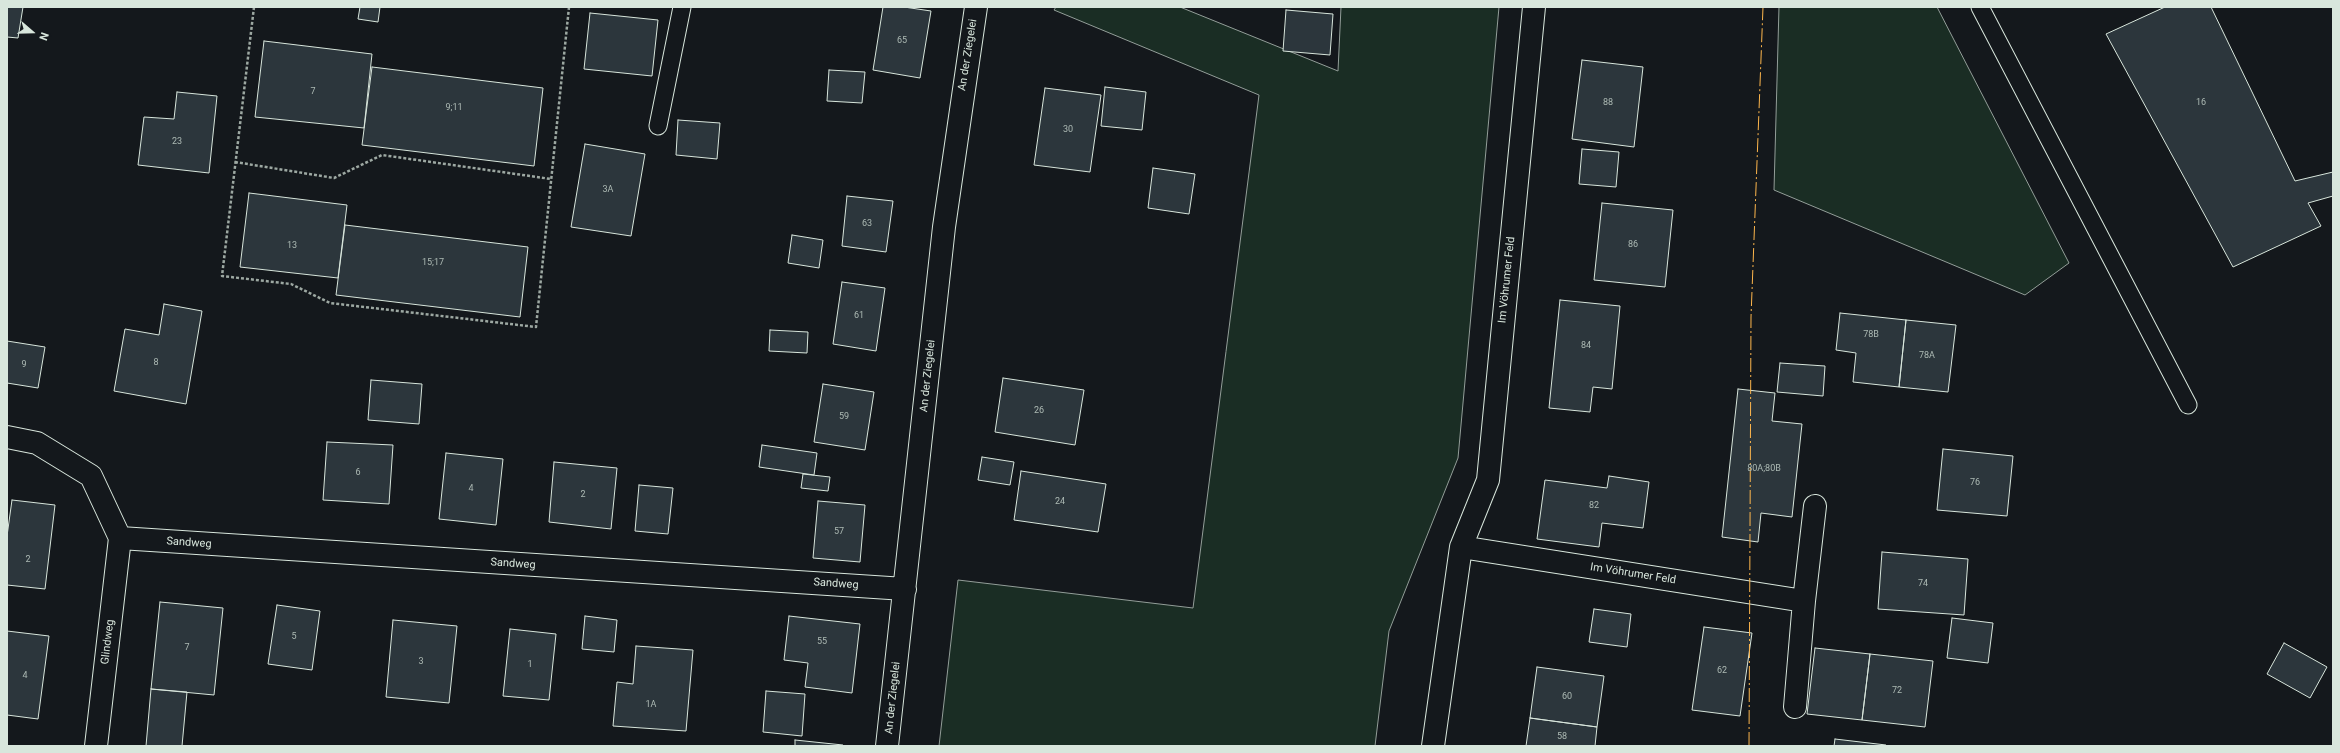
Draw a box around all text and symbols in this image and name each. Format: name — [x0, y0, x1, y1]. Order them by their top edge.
north arrow — [12, 12, 52, 52]
street label: An der Ziegelei — [956, 18, 980, 92]
text: N — [36, 30, 51, 42]
house number: 65 — [897, 36, 907, 46]
house number: 7 — [310, 87, 316, 97]
house number: 88 — [1603, 98, 1613, 108]
house number: 16 — [2196, 98, 2206, 108]
house number: 9;11 — [445, 103, 463, 113]
house number: 30 — [1063, 125, 1073, 135]
house number: 23 — [172, 137, 182, 147]
house number: 3A — [603, 185, 613, 195]
house number: 63 — [862, 219, 872, 229]
street label: Im Vöhrumer Feld — [1496, 236, 1518, 324]
house number: 86 — [1628, 240, 1638, 250]
house number: 13 — [287, 241, 297, 251]
house number: 15;17 — [422, 258, 444, 268]
house number: 61 — [854, 311, 864, 321]
house number: 78B — [1863, 330, 1879, 340]
street label: An der Ziegelei — [918, 339, 938, 413]
house number: 84 — [1581, 341, 1591, 351]
house number: 78A — [1919, 351, 1935, 361]
house number: 8 — [153, 358, 159, 368]
house number: 9 — [21, 360, 27, 370]
house number: 26 — [1034, 406, 1044, 416]
house number: 59 — [839, 412, 849, 422]
house number: 80A;80B — [1747, 464, 1781, 474]
house number: 6 — [355, 468, 361, 478]
house number: 76 — [1970, 478, 1980, 488]
house number: 4 — [468, 484, 474, 494]
house number: 2 — [580, 490, 586, 500]
house number: 24 — [1055, 497, 1065, 507]
house number: 82 — [1589, 501, 1599, 511]
house number: 57 — [834, 527, 844, 537]
street label: Sandweg — [166, 535, 212, 551]
house number: 2 — [25, 555, 31, 565]
street label: Sandweg — [490, 556, 536, 572]
street label: Im Vöhrumer Feld — [1589, 561, 1677, 587]
street label: Sandweg — [813, 576, 859, 592]
house number: 74 — [1918, 579, 1928, 589]
street label: Glindweg — [99, 619, 117, 665]
house number: 5 — [291, 632, 297, 642]
house number: 55 — [817, 637, 827, 647]
house number: 7 — [184, 643, 190, 653]
house number: 3 — [418, 657, 424, 667]
house number: 1 — [527, 660, 533, 670]
street label: An der Ziegelei — [883, 661, 903, 735]
house number: 62 — [1717, 666, 1727, 676]
house number: 4 — [22, 671, 28, 681]
house number: 72 — [1892, 686, 1902, 696]
house number: 60 — [1562, 692, 1572, 702]
house number: 1A — [646, 700, 656, 710]
house number: 58 — [1557, 732, 1567, 742]

